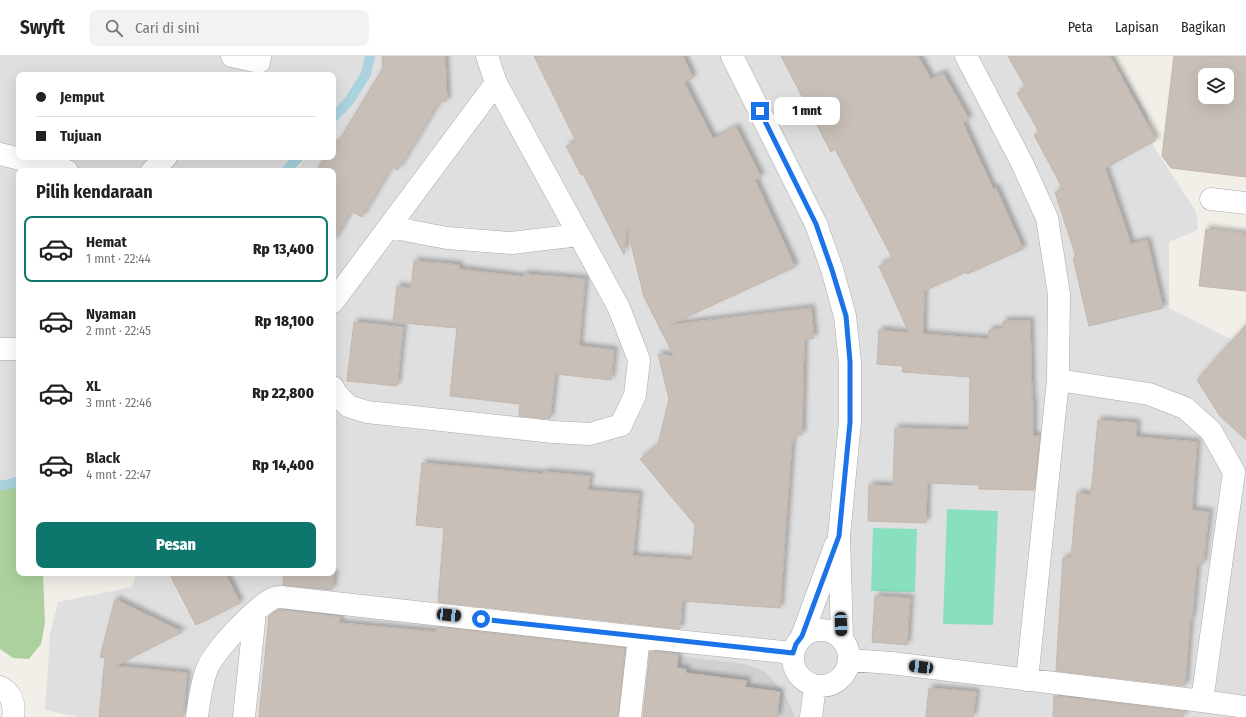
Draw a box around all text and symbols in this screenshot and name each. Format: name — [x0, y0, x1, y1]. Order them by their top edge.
search box — [89, 10, 369, 46]
text: Swyft — [20, 16, 65, 39]
icon: search — [103, 17, 125, 39]
text: Cari di sini — [135, 19, 199, 37]
text: Peta — [1068, 19, 1093, 36]
text: Lapisan — [1115, 19, 1159, 36]
text: Bagikan — [1181, 19, 1226, 36]
map controls — [1198, 68, 1234, 104]
button: layers — [1198, 68, 1234, 104]
text: Jemput — [60, 88, 105, 106]
callout: 1 mnt — [774, 97, 840, 125]
route end — [751, 102, 769, 120]
text: 1 mnt — [792, 103, 822, 118]
text: Tujuan — [60, 127, 102, 145]
text: Pilih kendaraan — [36, 181, 153, 203]
icon: car — [38, 231, 74, 267]
text: Hemat — [86, 233, 127, 251]
text: Rp 13,400 — [253, 240, 314, 258]
text: 1 mnt · 22:44 — [86, 251, 151, 266]
icon: car — [38, 303, 74, 339]
text: Nyaman — [86, 305, 136, 323]
text: Rp 18,100 — [255, 312, 314, 330]
text: 2 mnt · 22:45 — [86, 323, 151, 338]
icon: car — [38, 375, 74, 411]
text: XL — [86, 377, 101, 395]
text: Rp 22,800 — [252, 384, 314, 402]
text: 3 mnt · 22:46 — [86, 395, 152, 410]
icon: car — [38, 447, 74, 483]
text: Black — [86, 449, 120, 467]
text: Rp 14,400 — [252, 456, 314, 474]
text: 4 mnt · 22:47 — [86, 467, 151, 482]
button: Pesan — [36, 522, 316, 568]
car — [436, 608, 462, 622]
route start — [472, 610, 490, 628]
car — [835, 612, 847, 636]
car — [908, 660, 934, 674]

